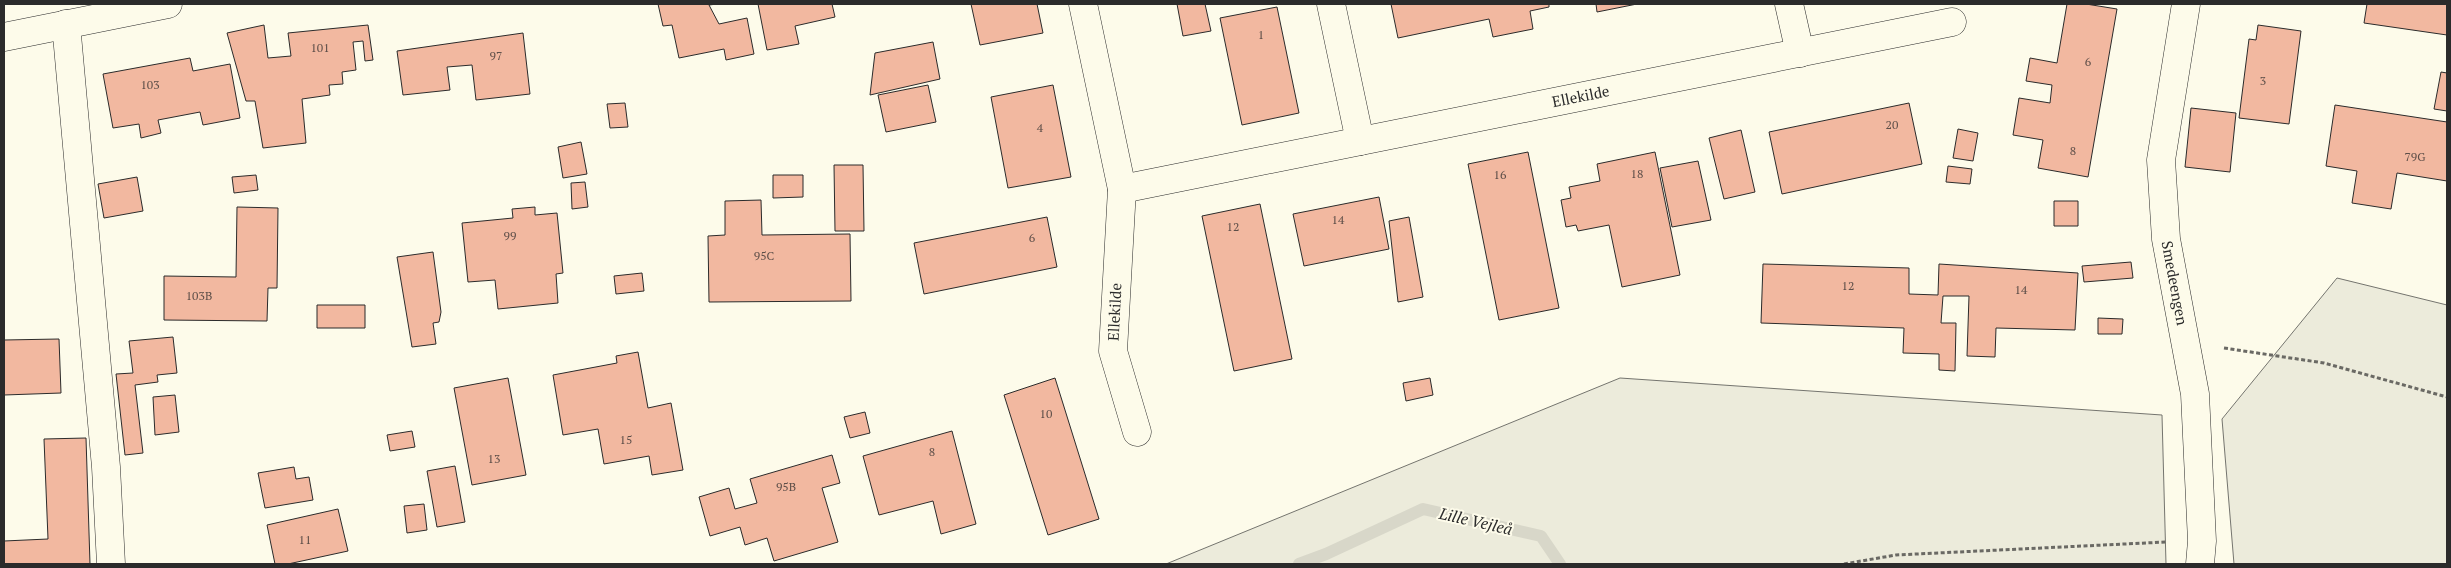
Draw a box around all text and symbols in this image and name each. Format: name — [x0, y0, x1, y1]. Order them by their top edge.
house number: 1 — [1258, 27, 1264, 42]
house number: 101 — [310, 40, 330, 55]
house number: 97 — [490, 48, 502, 63]
house number: 6 — [2085, 54, 2092, 69]
house number: 3 — [2260, 73, 2266, 88]
house number: 103 — [140, 77, 160, 92]
street label: Ellekilde — [1550, 80, 1611, 111]
house number: 20 — [1886, 117, 1898, 132]
house number: 4 — [1037, 120, 1044, 135]
house number: 8 — [2070, 143, 2076, 158]
house number: 79G — [2404, 149, 2426, 164]
house number: 18 — [1631, 166, 1643, 181]
house number: 16 — [1494, 167, 1507, 182]
house number: 14 — [1332, 212, 1345, 227]
house number: 12 — [1227, 219, 1239, 234]
house number: 99 — [504, 228, 516, 243]
house number: 6 — [1029, 230, 1036, 245]
street label: Smedeengen — [2158, 239, 2193, 327]
house number: 95C — [754, 248, 775, 263]
house number: 12 — [1842, 278, 1854, 293]
street label: Ellekilde — [1102, 282, 1126, 341]
house number: 14 — [2015, 282, 2028, 297]
house number: 103B — [186, 288, 212, 303]
house number: 10 — [1040, 406, 1052, 421]
house number: 15 — [620, 432, 632, 447]
house number: 8 — [929, 444, 935, 459]
house number: 13 — [488, 451, 500, 466]
house number: 95B — [776, 479, 796, 494]
water label: Lille Vejleå — [1436, 502, 1515, 540]
house number: 11 — [299, 532, 311, 547]

